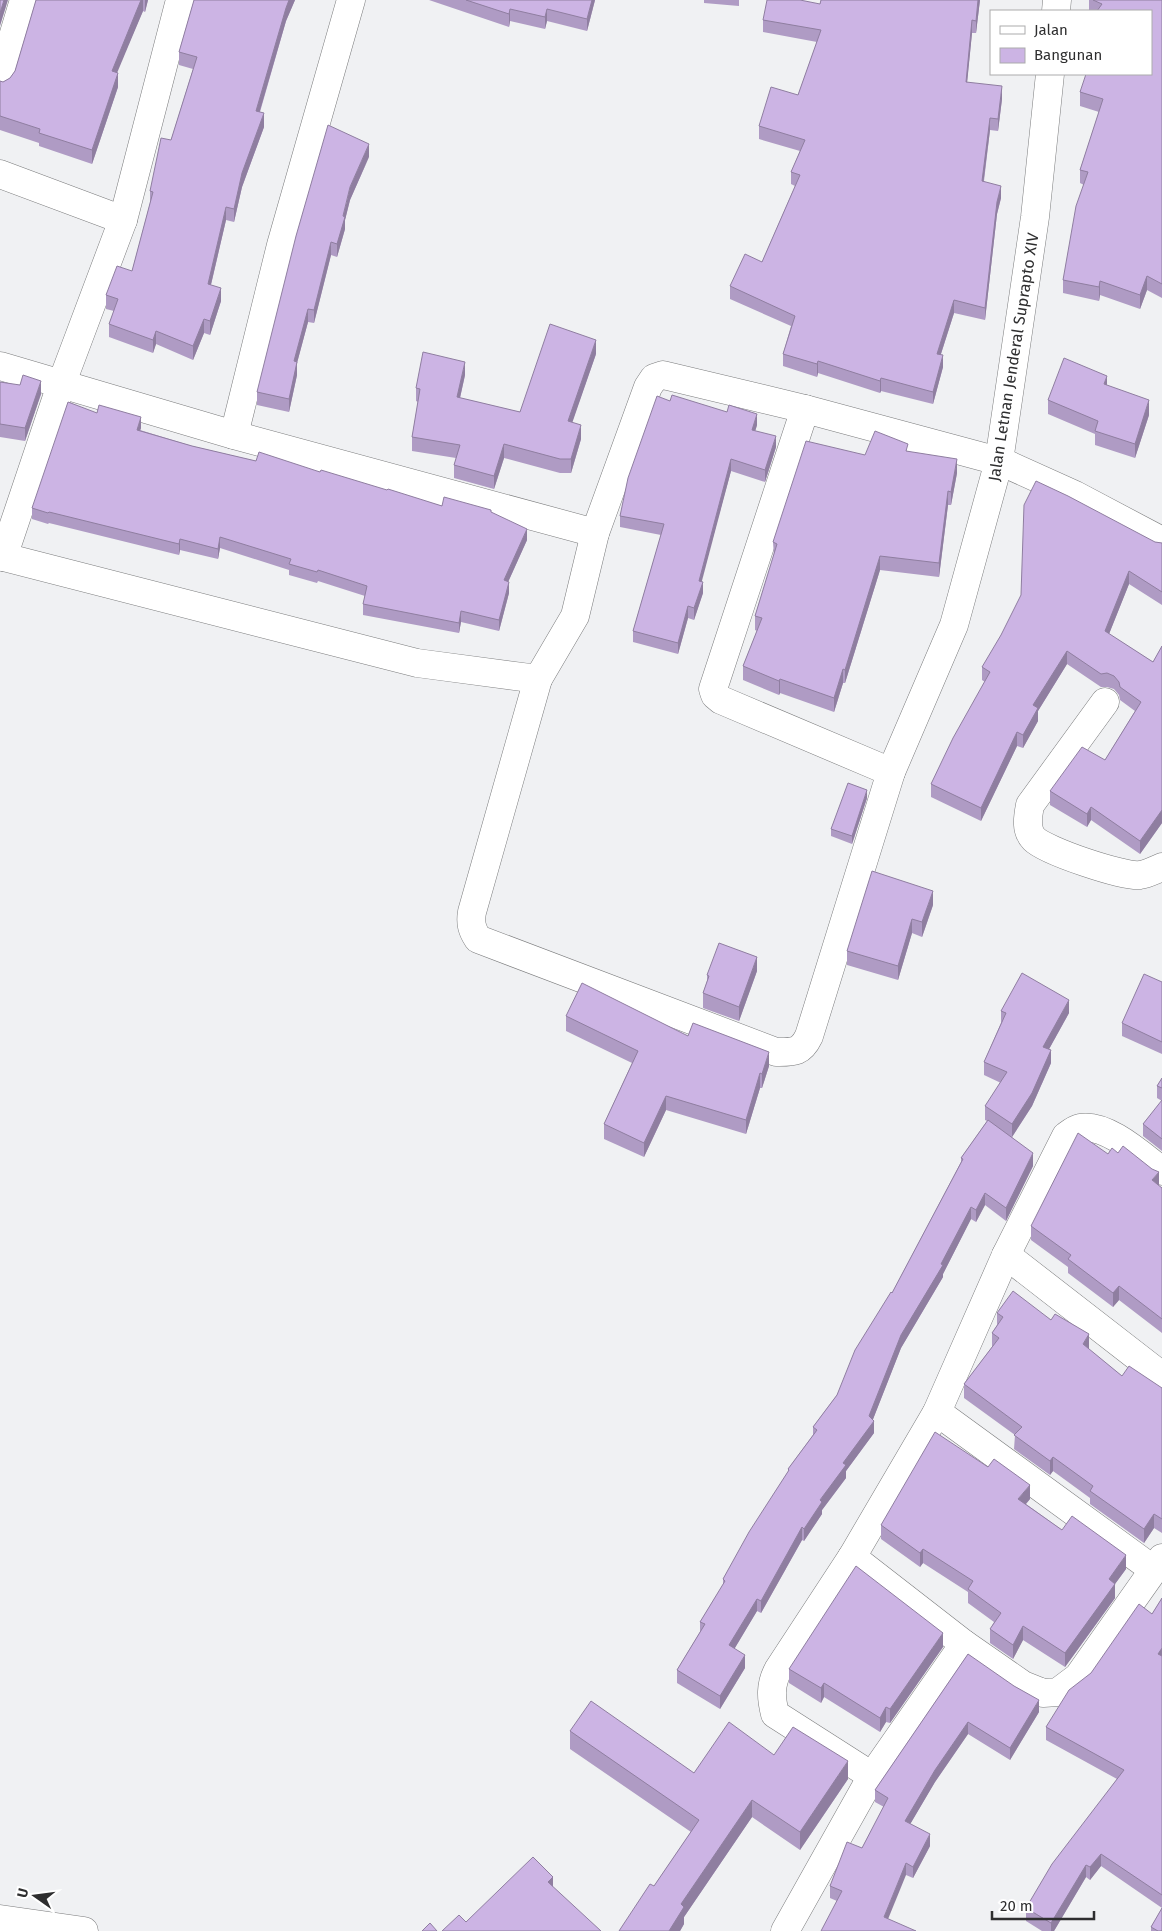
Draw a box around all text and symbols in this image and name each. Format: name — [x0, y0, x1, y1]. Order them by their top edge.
legend — [990, 10, 1152, 75]
text: Jalan — [1034, 21, 1068, 39]
text: Bangunan — [1034, 46, 1102, 64]
street label: Jalan Letnan Jenderal Suprapto XIV — [984, 231, 1043, 483]
north arrow — [10, 1871, 60, 1921]
text: U — [14, 1886, 32, 1899]
scale bar — [992, 1888, 1094, 1920]
text: 20 m — [1000, 1897, 1033, 1915]

